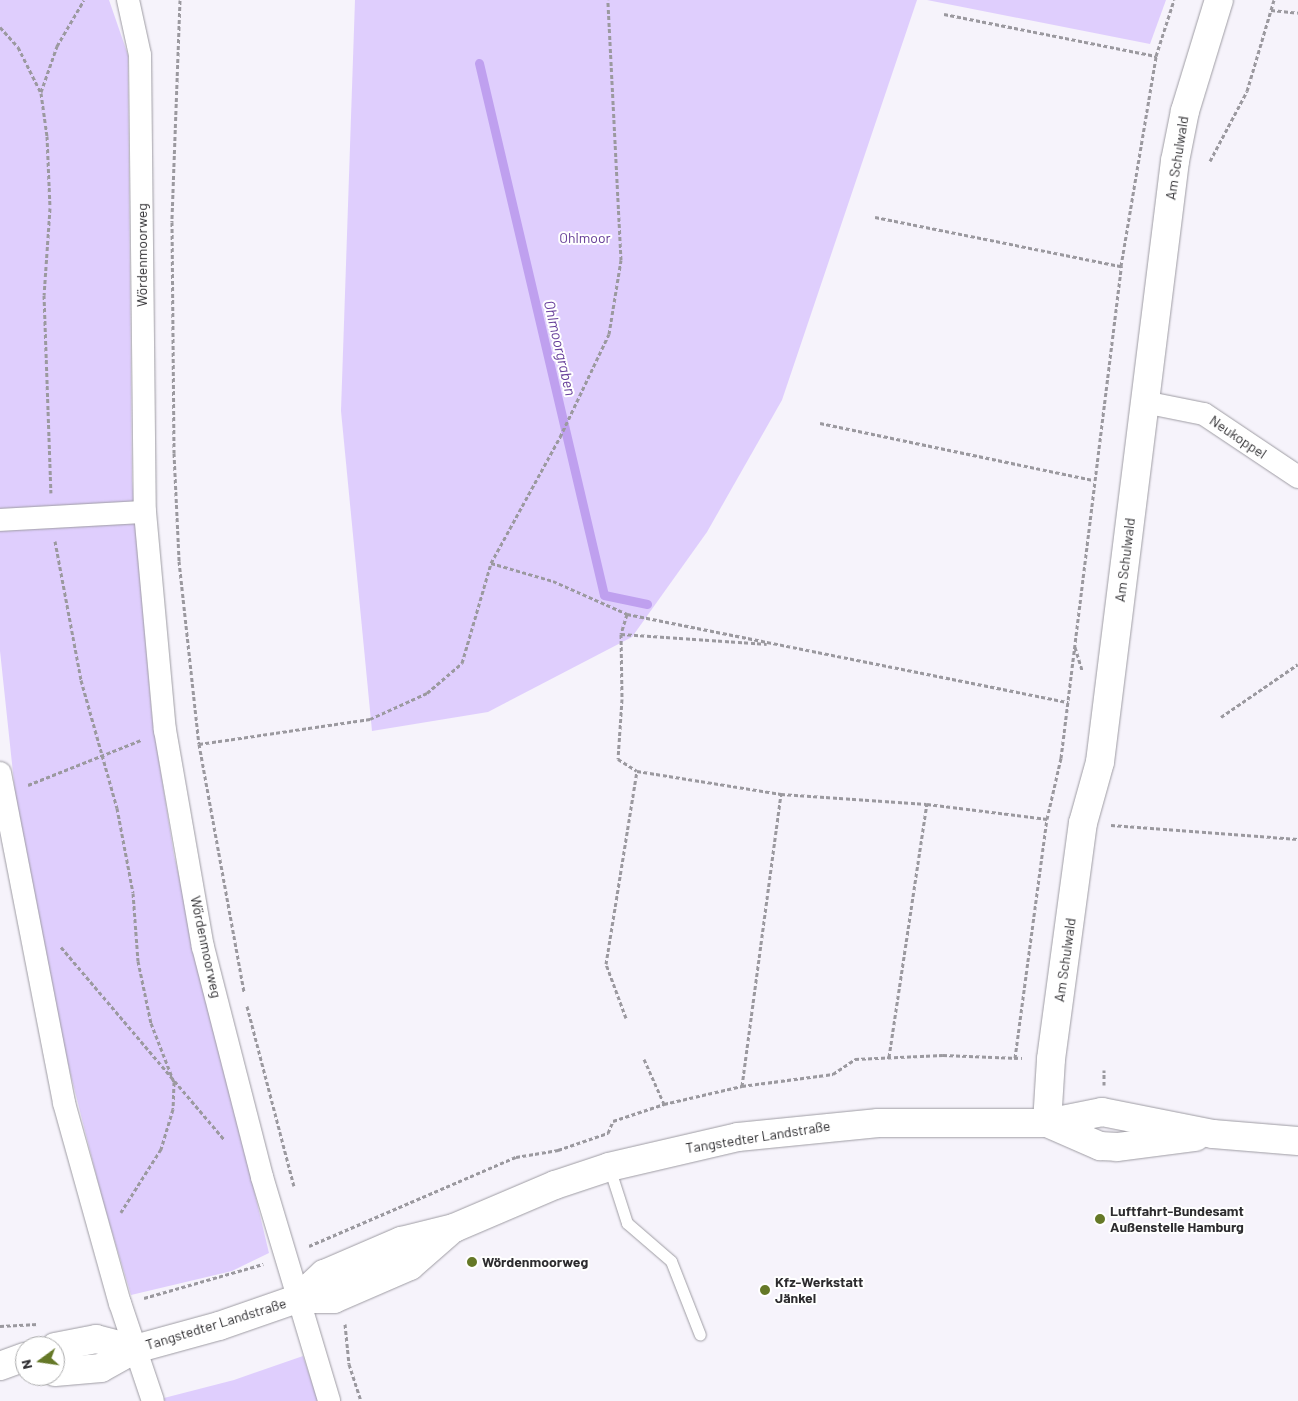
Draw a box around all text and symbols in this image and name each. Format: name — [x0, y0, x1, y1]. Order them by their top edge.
street label: Am Schulwald — [1162, 115, 1192, 201]
street label: Wördenmoorweg — [134, 203, 150, 307]
park label: Ohlmoor — [559, 230, 611, 246]
water label: Ohlmoorgraben — [540, 299, 580, 397]
street label: Neukoppel — [1206, 412, 1270, 462]
street label: Am Schulwald — [1112, 517, 1138, 603]
street label: Wördenmoorweg — [187, 894, 225, 1000]
street label: Am Schulwald — [1051, 917, 1079, 1003]
street label: Tangstedter Landstraße — [684, 1117, 832, 1157]
place label: Luftfahrt-Bundesamt Außenstelle Hamburg — [1110, 1203, 1244, 1236]
marker: Luftfahrt-Bundesamt Außenstelle Hamburg — [1094, 1213, 1106, 1225]
place label: Wördenmoorweg — [482, 1254, 588, 1270]
marker: Wördenmoorweg — [466, 1256, 478, 1268]
place label: Kfz-Werkstatt Jänkel — [775, 1274, 863, 1306]
marker: Kfz-Werkstatt Jänkel — [759, 1284, 771, 1296]
street label: Tangstedter Landstraße — [144, 1295, 288, 1353]
north arrow — [15, 1336, 65, 1386]
text: N — [17, 1358, 35, 1371]

